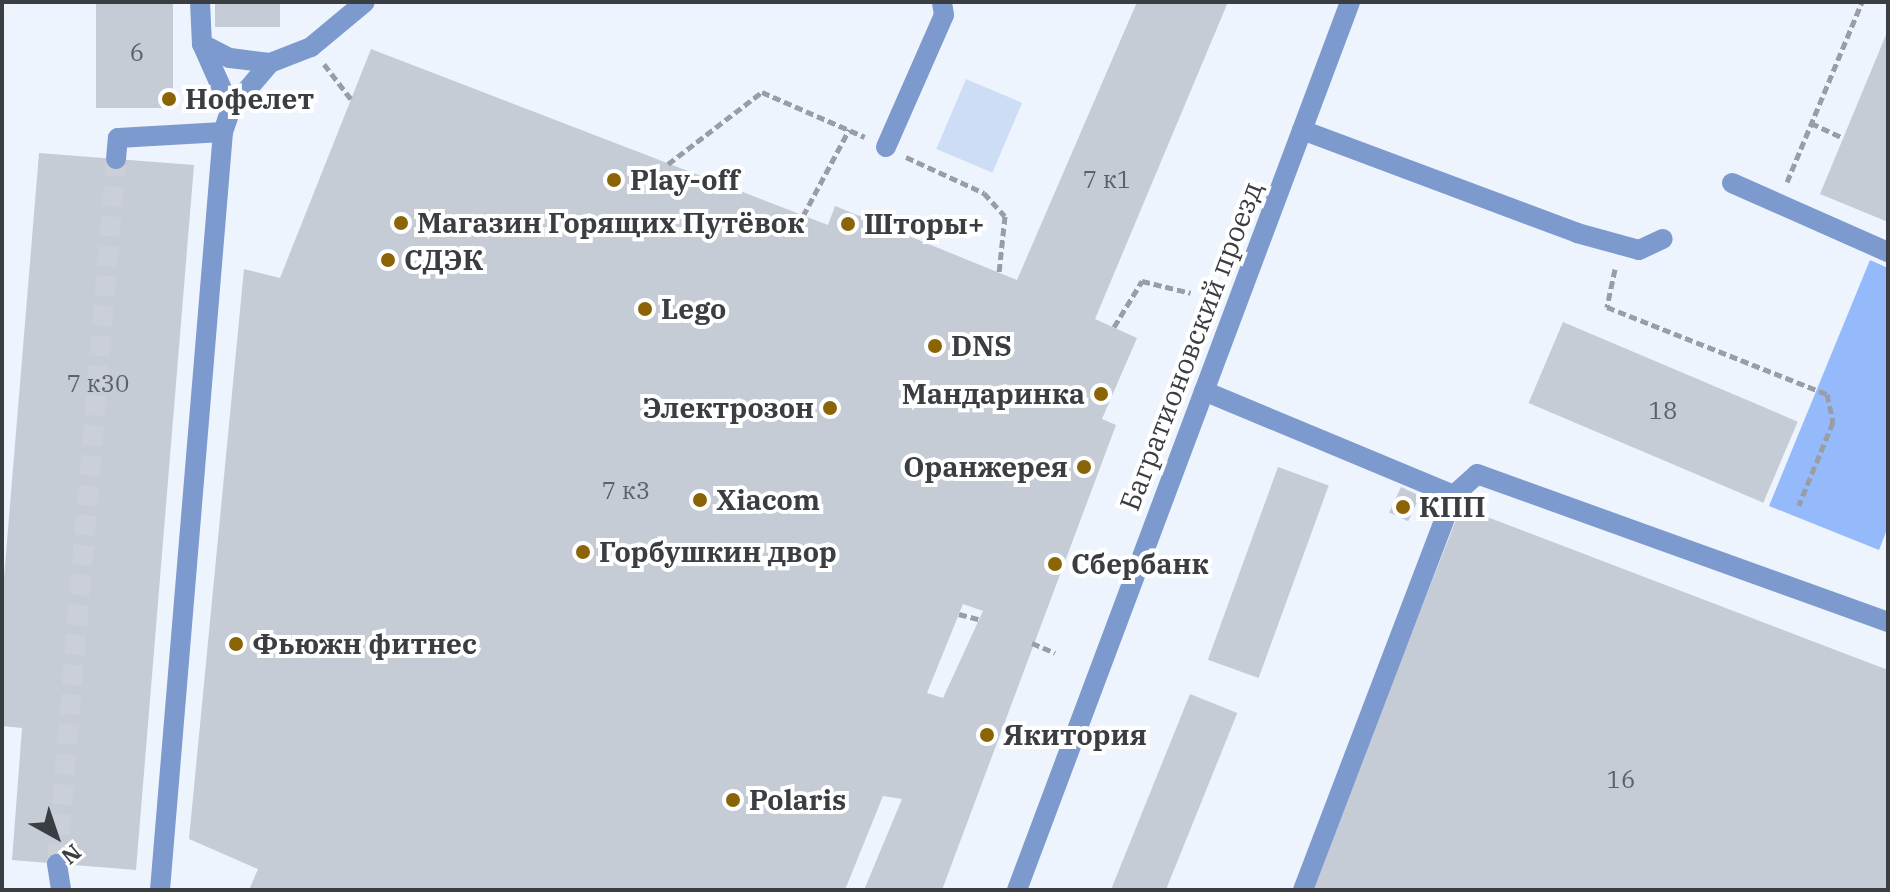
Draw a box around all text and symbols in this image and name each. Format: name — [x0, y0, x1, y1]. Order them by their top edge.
house number: 6 — [130, 39, 144, 67]
place label: Нофелет — [185, 82, 314, 116]
marker: Нофелет — [160, 90, 178, 108]
place label: Play-off — [630, 163, 739, 197]
house number: 7 к1 — [1083, 166, 1131, 194]
marker: Play-off — [605, 171, 623, 189]
street label: Багратионовский проезд — [1113, 177, 1269, 515]
place label: Магазин Горящих Путёвок — [417, 206, 804, 240]
place label: Шторы+ — [864, 207, 985, 241]
marker: Магазин Горящих Путёвок — [392, 214, 410, 232]
marker: Шторы+ — [839, 215, 857, 233]
place label: СДЭК — [404, 243, 483, 277]
marker: СДЭК — [379, 251, 397, 269]
place label: Lego — [661, 292, 726, 326]
marker: Lego — [636, 300, 654, 318]
place label: DNS — [951, 329, 1012, 363]
marker: DNS — [926, 337, 944, 355]
house number: 7 к30 — [67, 370, 129, 398]
place label: Мандаринка — [902, 377, 1085, 411]
marker: Мандаринка — [1092, 385, 1110, 403]
place label: Электрозон — [642, 391, 814, 425]
house number: 18 — [1649, 397, 1677, 425]
marker: Электрозон — [821, 399, 839, 417]
place label: Оранжерея — [903, 450, 1068, 484]
marker: Оранжерея — [1075, 458, 1093, 476]
house number: 7 к3 — [602, 477, 650, 505]
place label: Xiacom — [716, 483, 820, 517]
place label: КПП — [1419, 490, 1485, 524]
marker: Xiacom — [691, 491, 709, 509]
marker: КПП — [1394, 498, 1412, 516]
place label: Горбушкин двор — [599, 535, 837, 569]
marker: Горбушкин двор — [574, 543, 592, 561]
place label: Сбербанк — [1071, 547, 1209, 581]
marker: Сбербанк — [1046, 555, 1064, 573]
place label: Фьюжн фитнес — [252, 627, 477, 661]
marker: Фьюжн фитнес — [227, 635, 245, 653]
place label: Якитория — [1003, 718, 1147, 752]
marker: Якитория — [978, 726, 996, 744]
house number: 16 — [1607, 766, 1635, 794]
place label: Polaris — [749, 783, 846, 817]
marker: Polaris — [724, 791, 742, 809]
north arrow — [16, 796, 96, 876]
text: N — [56, 838, 88, 871]

